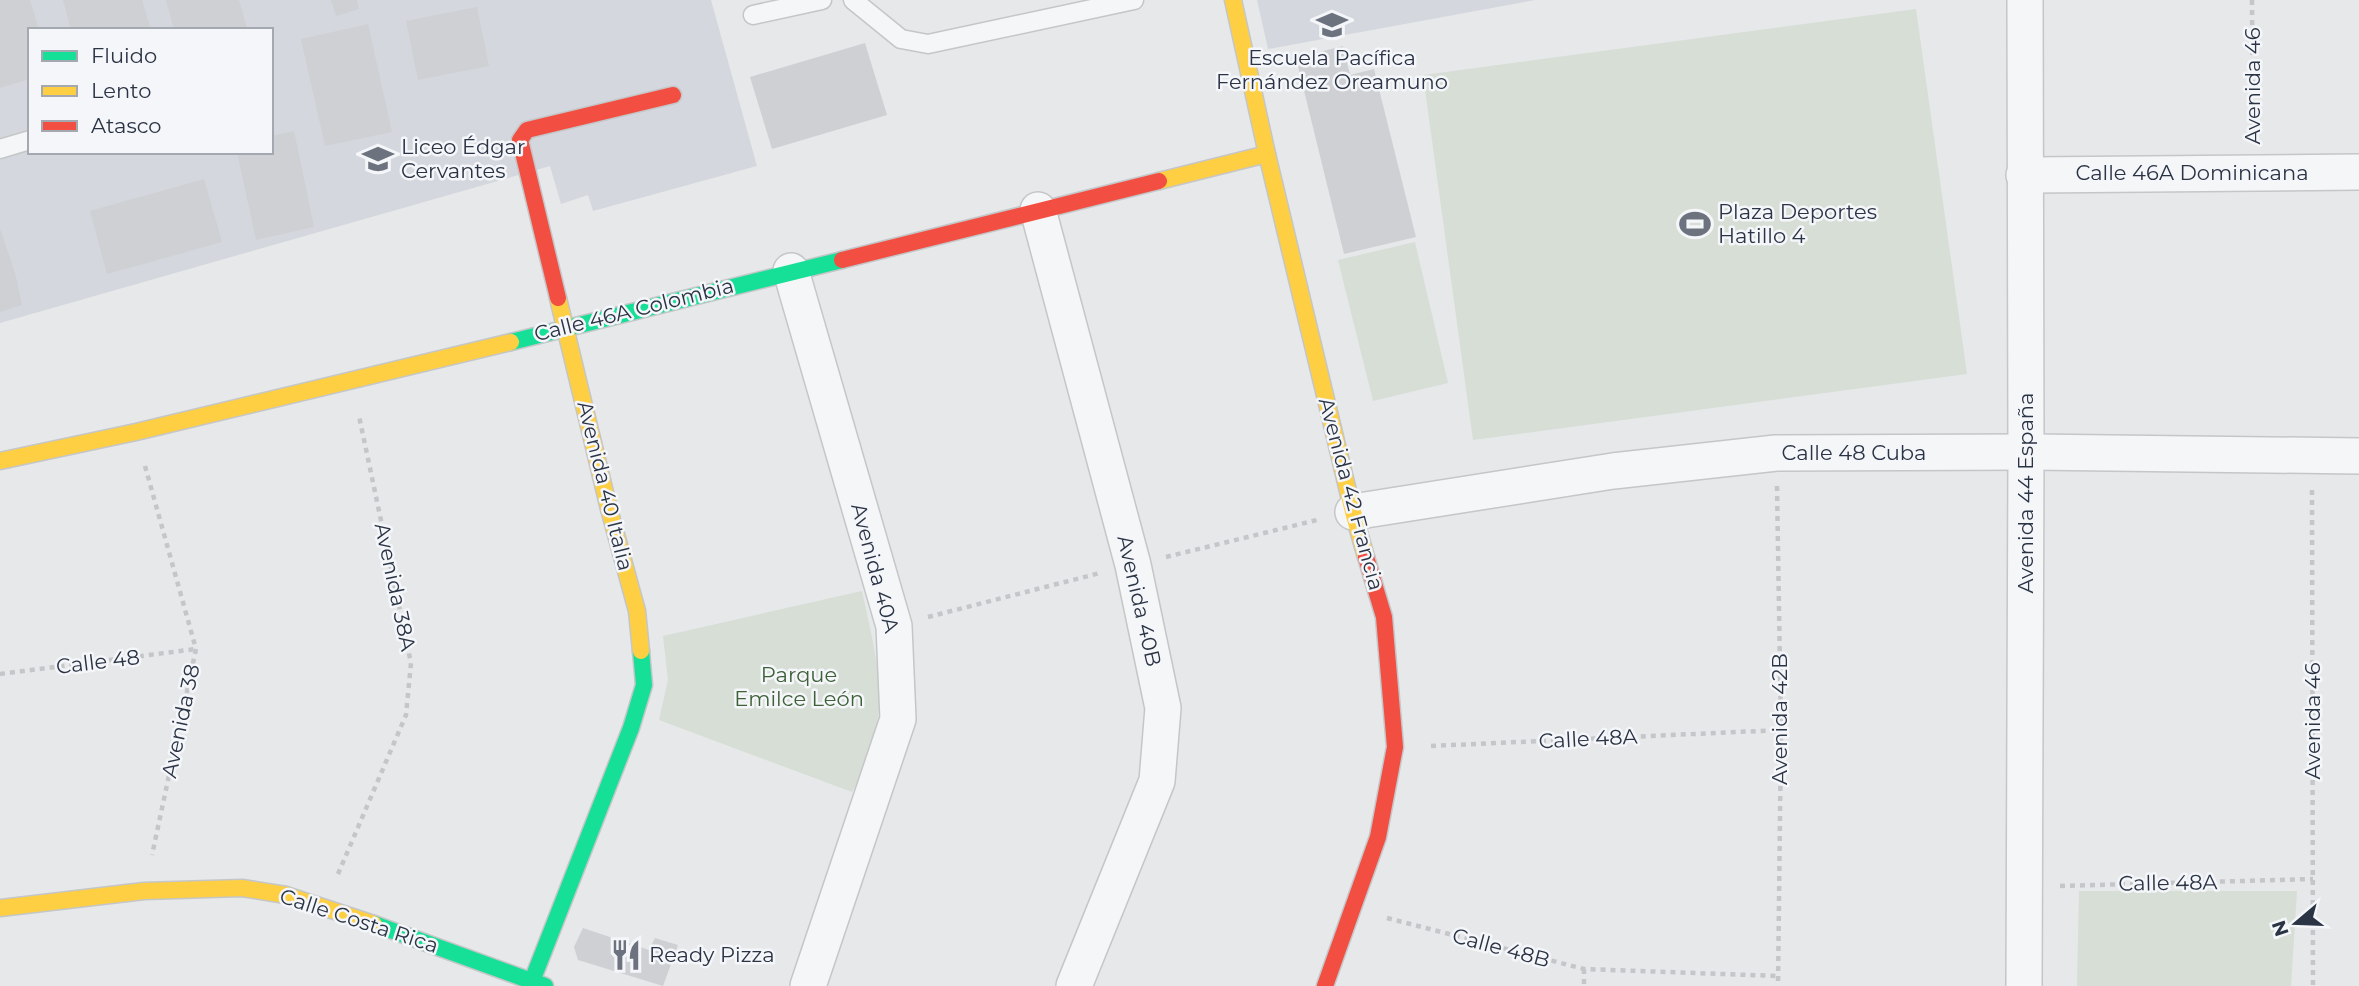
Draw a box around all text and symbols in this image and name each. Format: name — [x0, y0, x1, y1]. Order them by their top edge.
school or university icon: Escuela Pacífica Fernández Oreamuno — [1315, 8, 1349, 42]
street label: Avenida 46 — [2240, 27, 2265, 144]
legend — [28, 28, 273, 154]
text: Fluido — [91, 43, 157, 68]
place label: Escuela Pacífica Fernández Oreamuno — [1216, 45, 1448, 94]
text: Lento — [91, 78, 151, 103]
text: Atasco — [91, 113, 162, 138]
place label: Liceo Édgar Cervantes — [401, 134, 525, 183]
school or university icon: Liceo Édgar Cervantes — [361, 142, 395, 176]
street label: Calle 46A Dominicana — [2075, 160, 2309, 185]
place label: Plaza Deportes Hatillo 4 — [1718, 199, 1877, 248]
sports icon: Plaza Deportes Hatillo 4 — [1678, 207, 1712, 241]
street label: Calle 46A Colombia — [531, 273, 736, 346]
street label: Avenida 44 España — [2013, 393, 2038, 593]
street label: Avenida 42 Francia — [1314, 395, 1389, 593]
street label: Avenida 40 Italia — [572, 398, 639, 573]
street label: Calle 48 Cuba — [1782, 440, 1926, 465]
street label: Avenida 40A — [846, 500, 905, 636]
street label: Avenida 38A — [370, 521, 421, 654]
street label: Avenida 40B — [1112, 533, 1167, 669]
street label: Calle 48 — [55, 644, 141, 679]
street label: Avenida 42B — [1767, 653, 1792, 785]
street label: Avenida 38 — [156, 662, 205, 780]
park label: Parque Emilce León — [734, 662, 864, 711]
street label: Avenida 46 — [2300, 662, 2325, 779]
street label: Calle 48A — [1538, 723, 1639, 754]
street label: Calle 48A — [2118, 869, 2219, 896]
street label: Calle Costa Rica — [277, 883, 442, 958]
north arrow — [2261, 888, 2331, 958]
text: N — [2267, 917, 2294, 939]
street label: Calle 48B — [1450, 923, 1553, 973]
restaurant icon: Ready Pizza — [609, 938, 643, 972]
place label: Ready Pizza — [649, 942, 775, 967]

